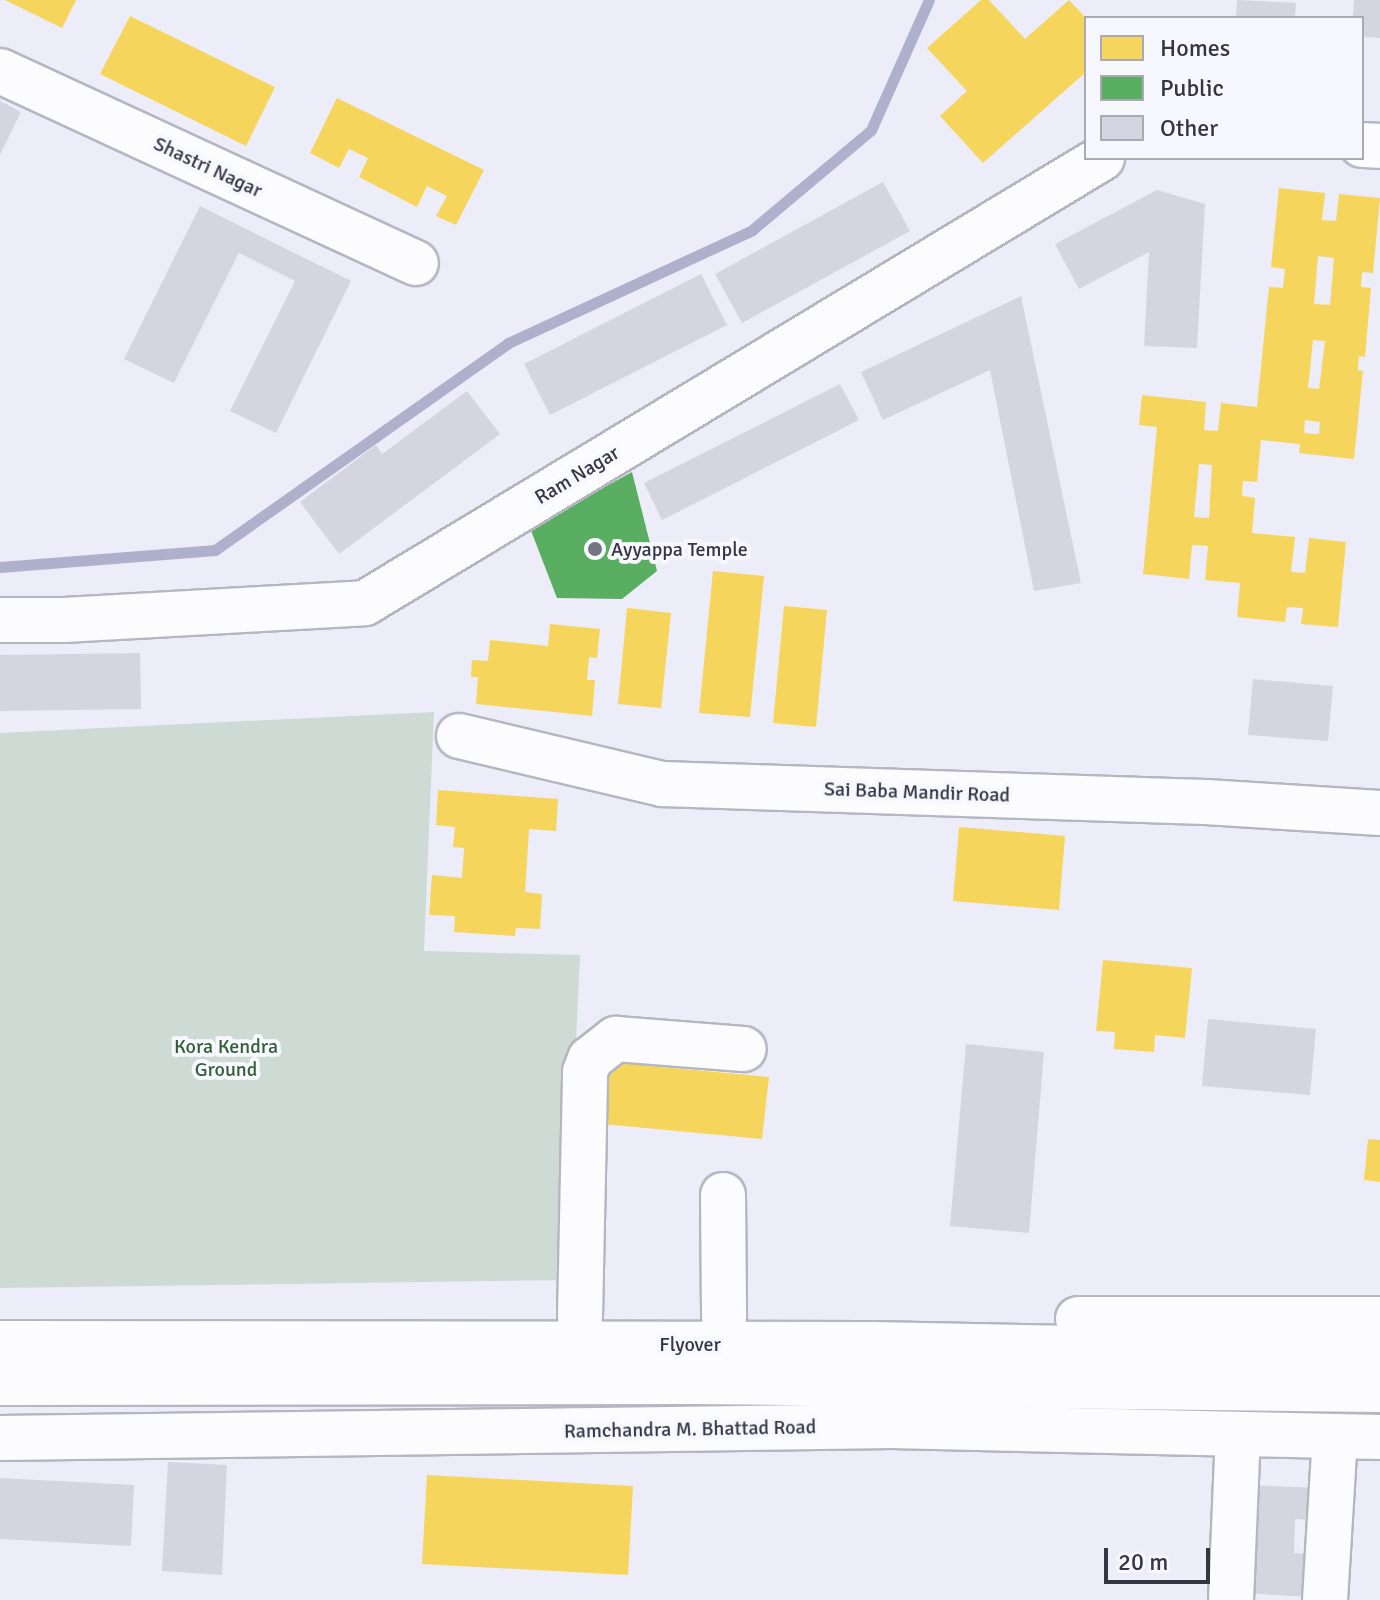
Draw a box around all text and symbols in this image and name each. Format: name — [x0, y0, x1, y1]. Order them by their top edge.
legend — [1084, 16, 1364, 160]
text: Homes — [1160, 33, 1230, 63]
text: Public — [1160, 73, 1224, 103]
text: Other — [1160, 113, 1218, 143]
street label: Shastri Nagar — [150, 131, 266, 203]
street label: Ram Nagar — [531, 440, 623, 510]
place label: Ayyappa Temple — [611, 537, 748, 561]
marker: Ayyappa Temple — [586, 540, 604, 558]
street label: Sai Baba Mandir Road — [824, 777, 1010, 807]
park label: Kora Kendra Ground — [174, 1034, 278, 1081]
street label: Flyover — [659, 1332, 721, 1356]
street label: Ramchandra M. Bhattad Road — [564, 1415, 816, 1443]
scale bar — [1108, 1532, 1214, 1582]
text: 20 m — [1118, 1547, 1168, 1577]

